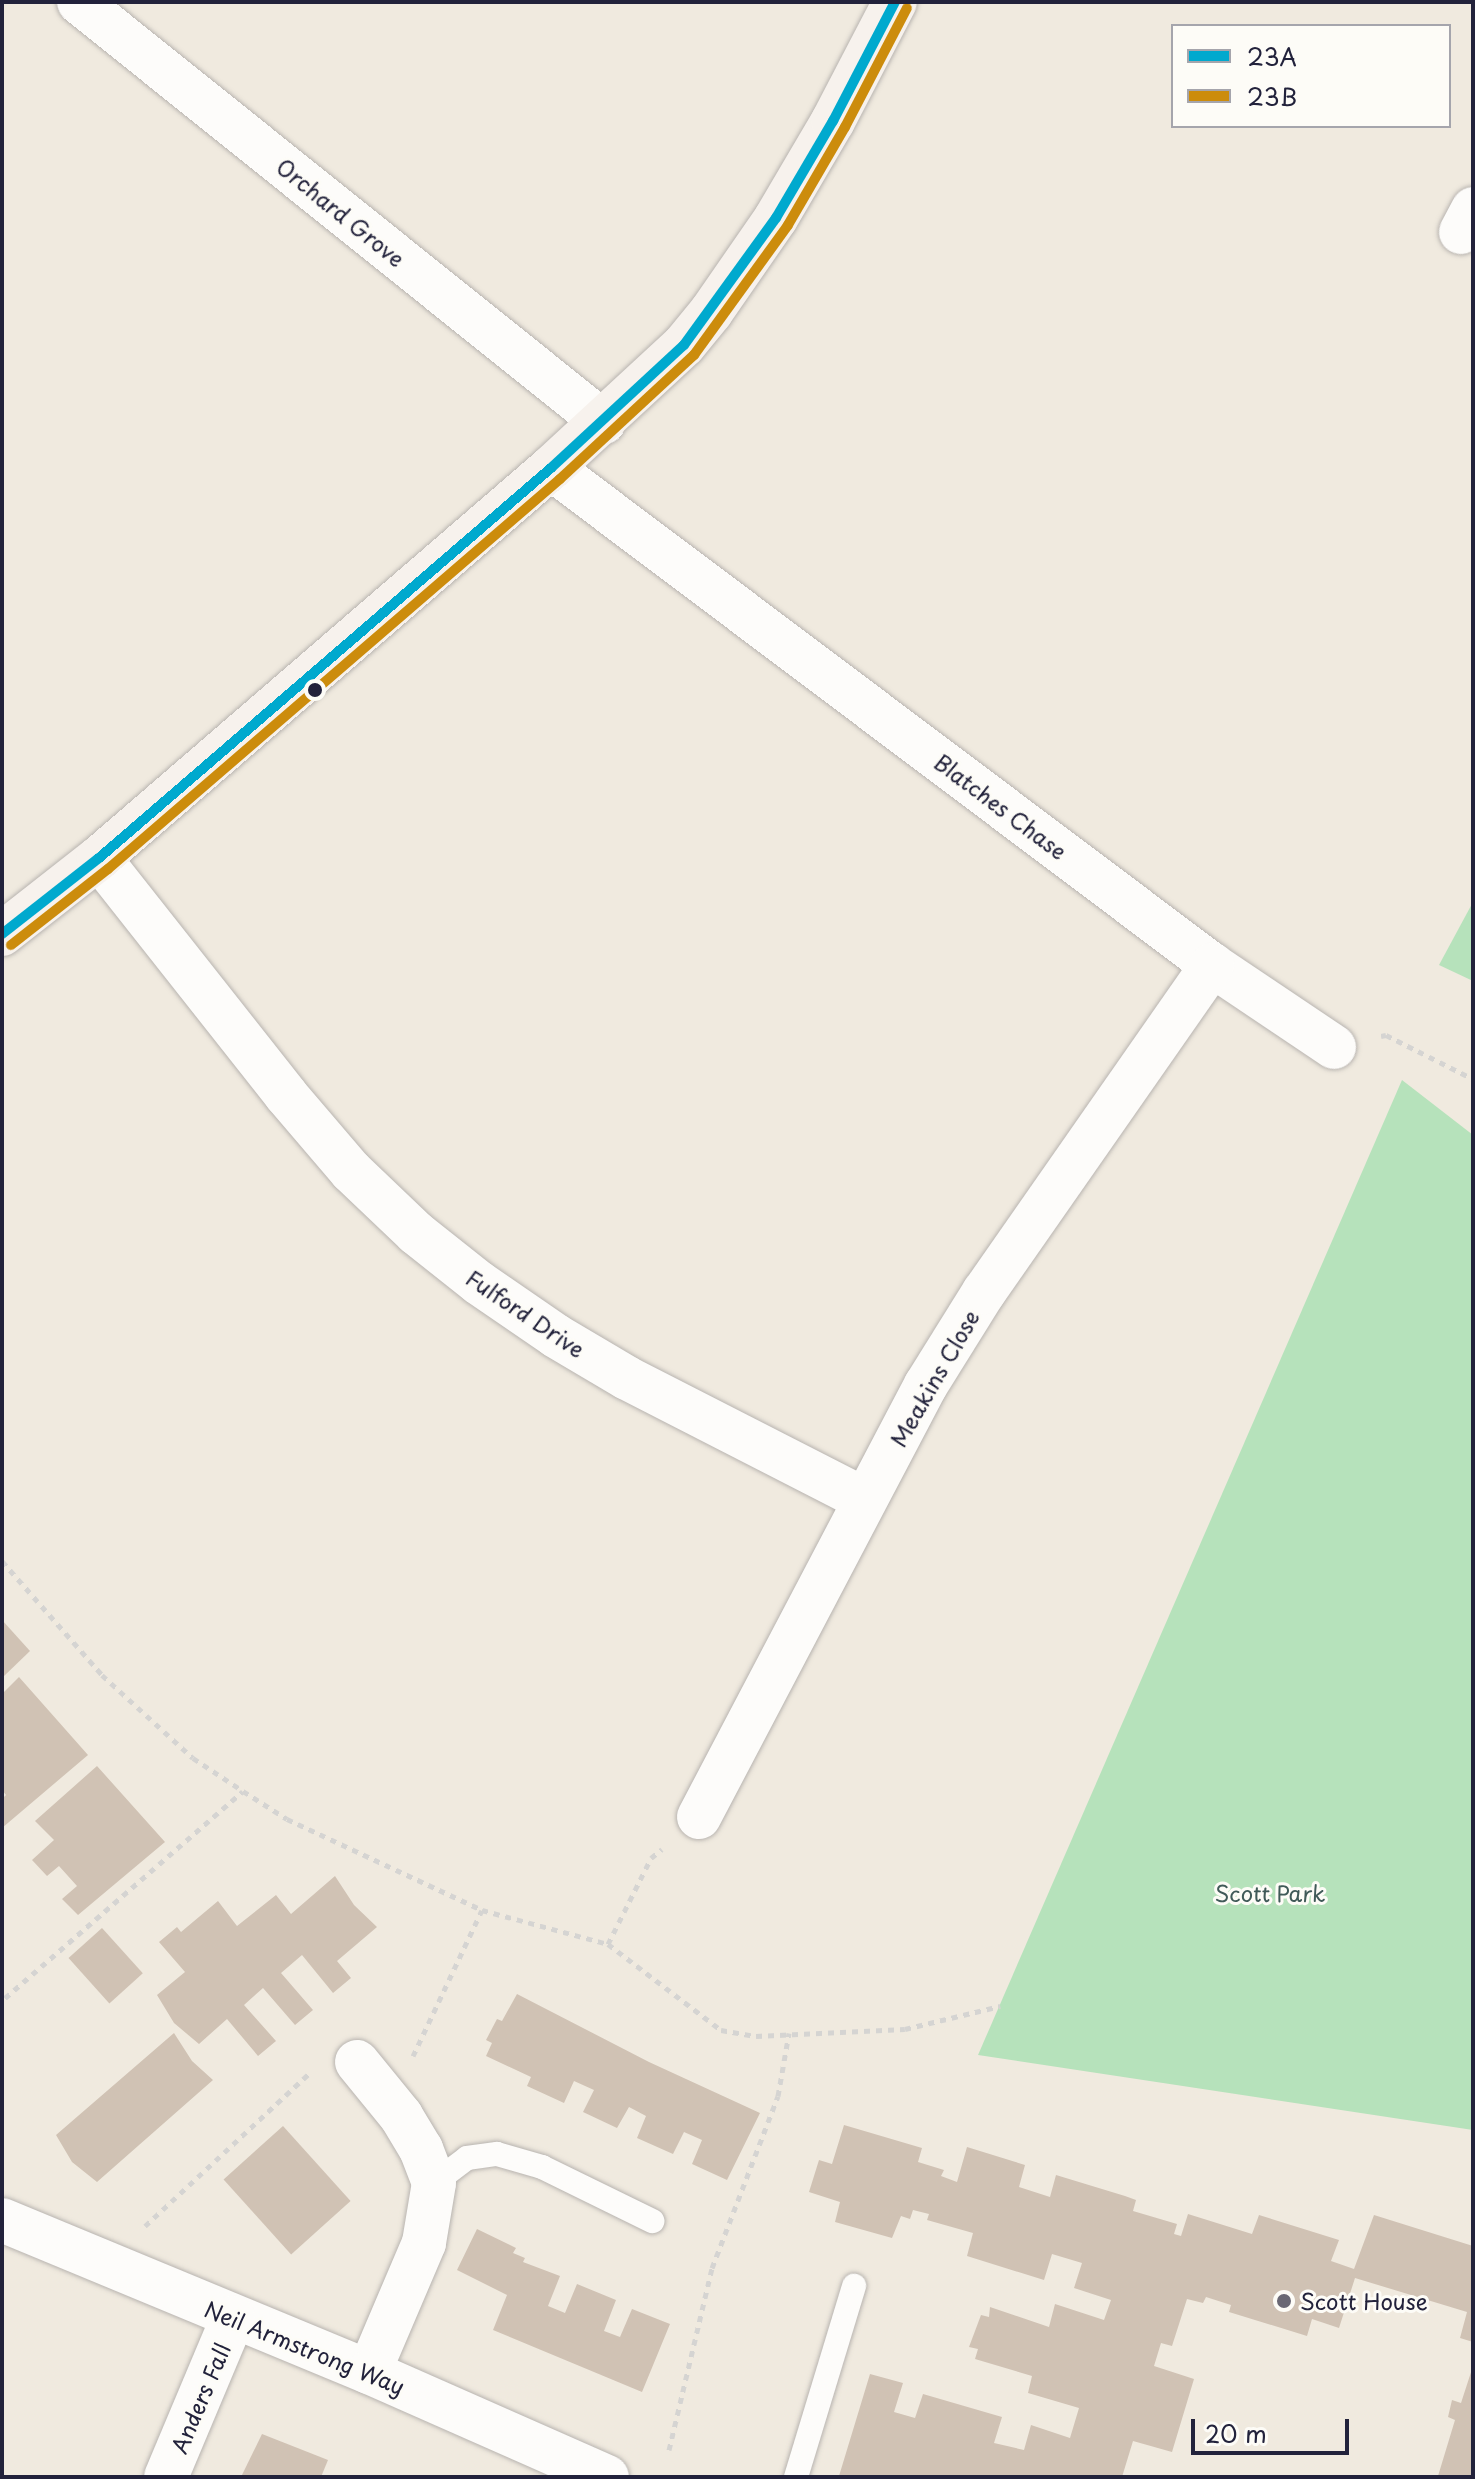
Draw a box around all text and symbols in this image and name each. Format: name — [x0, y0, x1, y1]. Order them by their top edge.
legend — [1171, 24, 1451, 128]
text: 23A — [1247, 38, 1297, 74]
text: 23B — [1247, 78, 1297, 114]
street label: Orchard Grove — [271, 152, 411, 272]
unlabelled marker — [307, 682, 323, 698]
street label: Blatches Chase — [929, 747, 1073, 865]
street label: Fulford Drive — [461, 1263, 591, 1363]
street label: Meakins Close — [884, 1305, 984, 1451]
park label: Scott Park — [1214, 1880, 1326, 1906]
place label: Scott House — [1300, 2288, 1428, 2314]
marker: Scott House — [1275, 2292, 1293, 2310]
street label: Neil Armstrong Way — [201, 2295, 409, 2399]
street label: Anders Fall — [165, 2338, 235, 2458]
scale bar — [1195, 2403, 1353, 2453]
text: 20 m — [1205, 2415, 1267, 2451]

